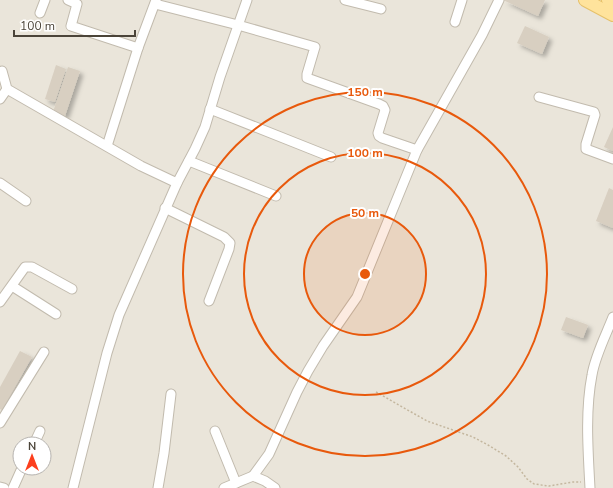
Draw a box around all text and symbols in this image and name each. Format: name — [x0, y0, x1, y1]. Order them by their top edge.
scale bar — [14, 12, 135, 38]
text: 100 m — [20, 18, 55, 34]
text: 150 m — [347, 84, 383, 100]
text: 100 m — [347, 145, 383, 161]
text: 50 m — [351, 205, 379, 221]
centre of rings — [358, 267, 372, 281]
north arrow — [12, 436, 52, 476]
text: N — [28, 439, 36, 454]

